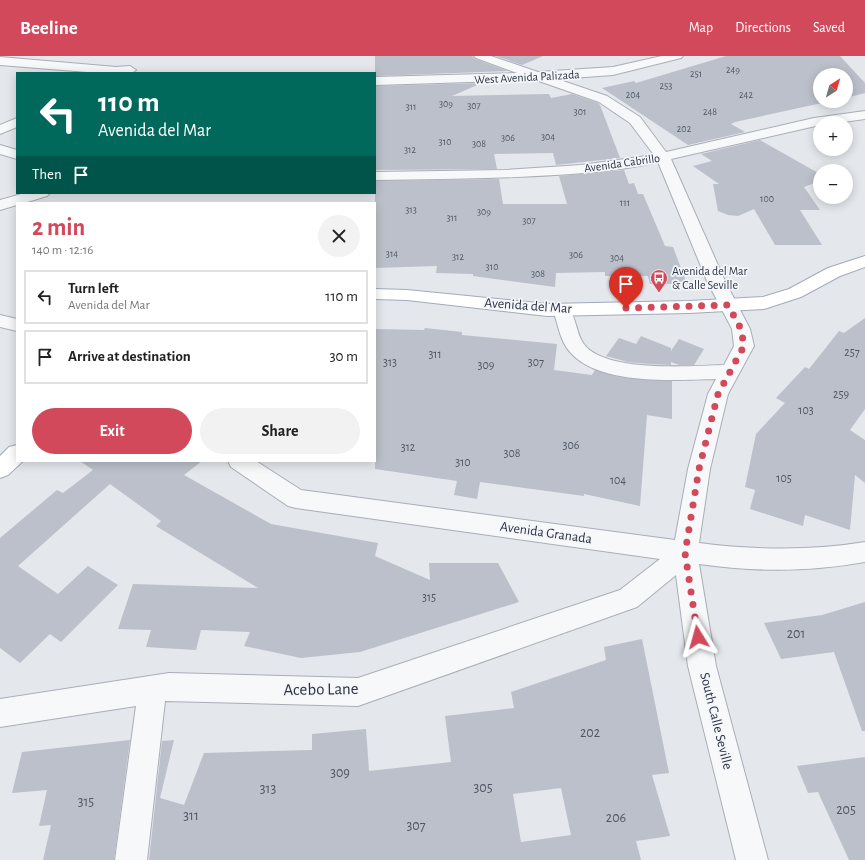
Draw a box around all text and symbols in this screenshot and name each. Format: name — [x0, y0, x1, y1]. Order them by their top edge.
text: Beeline — [20, 19, 78, 38]
text: Map — [689, 21, 713, 35]
text: Directions — [735, 21, 791, 35]
text: Saved — [813, 21, 845, 35]
house number: 249 — [726, 65, 740, 75]
street label: West Avenida Palizada — [474, 68, 580, 86]
north arrow — [813, 68, 853, 108]
map controls — [813, 68, 853, 204]
house number: 251 — [690, 69, 702, 79]
house number: 253 — [660, 81, 672, 91]
icon: left — [32, 88, 84, 140]
text: 110 m — [98, 89, 160, 117]
house number: 204 — [626, 90, 641, 100]
house number: 242 — [739, 90, 753, 100]
house number: 309 — [439, 99, 453, 109]
house number: 307 — [467, 101, 481, 111]
house number: 311 — [406, 102, 417, 112]
house number: 301 — [574, 107, 586, 117]
house number: 248 — [703, 107, 717, 117]
button: + — [813, 116, 853, 156]
text: Avenida del Mar — [98, 122, 211, 140]
house number: 202 — [677, 124, 692, 134]
house number: 304 — [541, 132, 555, 142]
house number: 306 — [501, 133, 515, 143]
house number: 310 — [439, 137, 451, 147]
house number: 308 — [472, 139, 486, 149]
house number: 312 — [404, 145, 416, 155]
street label: Avenida Cabrillo — [583, 152, 661, 174]
icon: arrive — [70, 164, 92, 186]
button: − — [813, 164, 853, 204]
text: Then — [32, 167, 62, 182]
house number: 100 — [760, 194, 774, 204]
house number: 111 — [620, 198, 630, 208]
house number: 313 — [405, 205, 417, 215]
house number: 309 — [477, 207, 491, 217]
house number: 311 — [447, 213, 458, 223]
button: close — [318, 215, 360, 257]
text: 2 min — [32, 216, 85, 240]
house number: 307 — [522, 216, 536, 226]
text: 140 m · 12:16 — [32, 244, 93, 257]
house number: 314 — [386, 249, 398, 259]
house number: 306 — [569, 250, 583, 260]
house number: 312 — [452, 252, 464, 262]
house number: 304 — [610, 253, 624, 263]
house number: 310 — [486, 262, 498, 272]
place label: Avenida del Mar & Calle Seville — [672, 265, 747, 291]
pin — [609, 267, 643, 308]
bus stop icon: Avenida del Mar & Calle Seville — [649, 268, 669, 293]
house number: 308 — [531, 269, 545, 279]
icon: arrive — [615, 273, 637, 295]
text: Turn left — [68, 281, 119, 296]
icon: left — [34, 286, 56, 308]
text: 110 m — [325, 289, 358, 304]
street label: Avenida del Mar — [484, 296, 573, 316]
text: Avenida del Mar — [68, 299, 150, 312]
icon: arrive — [34, 346, 56, 368]
house number: 257 — [844, 346, 860, 358]
house number: 311 — [428, 348, 442, 360]
text: Arrive at destination — [68, 349, 191, 364]
text: 30 m — [329, 349, 358, 364]
house number: 313 — [383, 356, 397, 368]
house number: 307 — [528, 356, 544, 368]
house number: 309 — [478, 359, 495, 371]
house number: 259 — [833, 388, 849, 400]
house number: 103 — [798, 404, 814, 416]
button: Exit — [32, 408, 192, 454]
button: Share — [200, 408, 360, 454]
house number: 306 — [563, 439, 580, 451]
house number: 312 — [401, 441, 416, 453]
house number: 308 — [504, 447, 521, 459]
house number: 310 — [455, 456, 471, 468]
house number: 105 — [776, 472, 792, 484]
house number: 104 — [610, 474, 626, 486]
street label: Avenida Granada — [499, 520, 593, 546]
house number: 315 — [422, 591, 436, 603]
position arrow — [677, 616, 719, 658]
house number: 201 — [787, 627, 805, 641]
street label: South Calle Seville — [697, 671, 735, 771]
street label: Acebo Lane — [283, 680, 359, 698]
house number: 202 — [580, 726, 600, 740]
house number: 309 — [330, 766, 350, 780]
house number: 305 — [473, 781, 493, 795]
house number: 313 — [260, 782, 276, 796]
house number: 315 — [78, 795, 94, 809]
house number: 205 — [836, 803, 856, 817]
house number: 311 — [183, 809, 199, 823]
house number: 206 — [606, 811, 626, 825]
house number: 307 — [407, 819, 426, 833]

